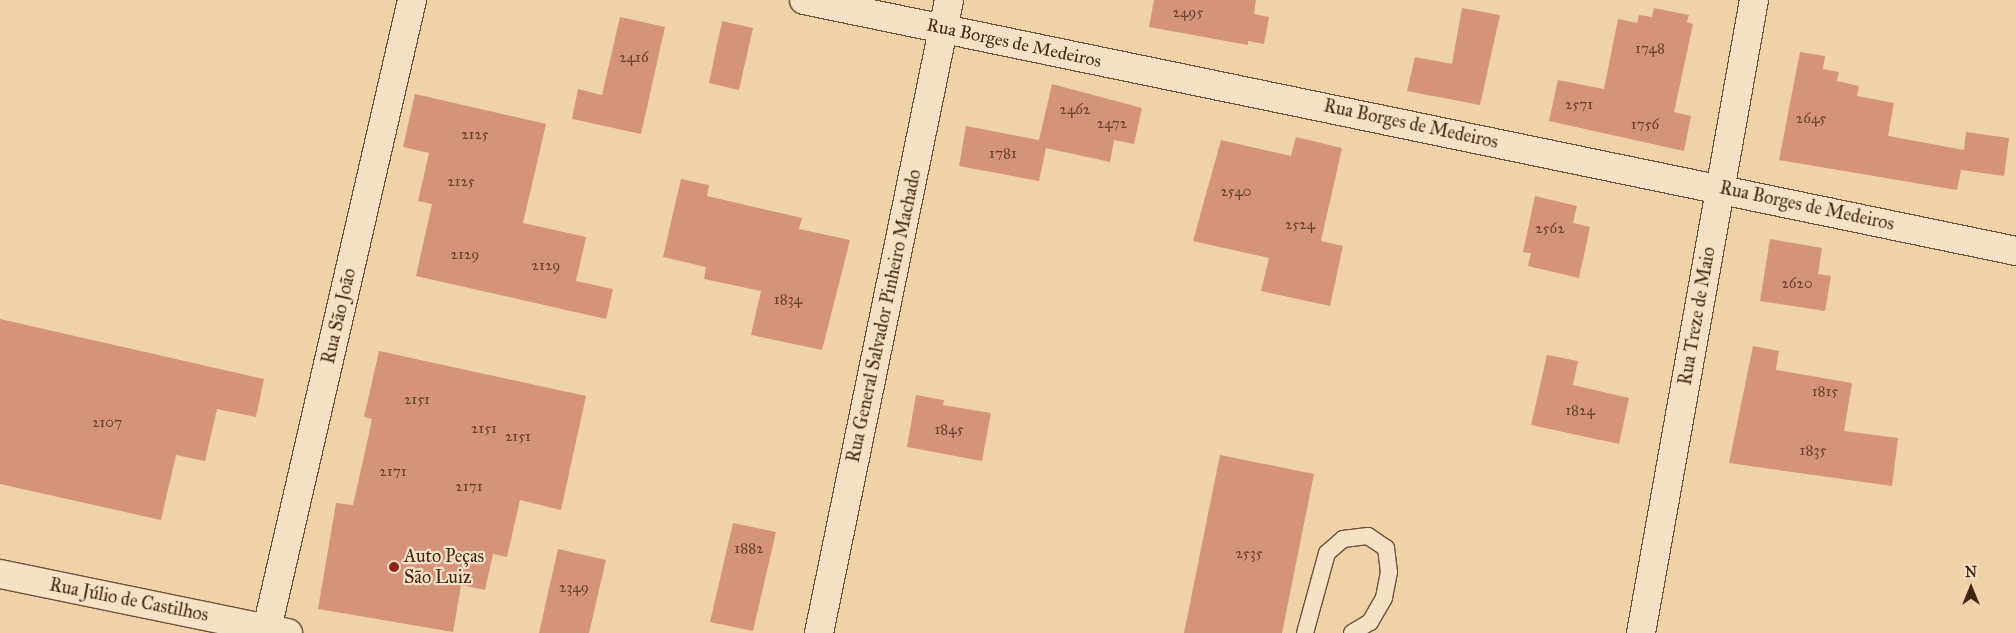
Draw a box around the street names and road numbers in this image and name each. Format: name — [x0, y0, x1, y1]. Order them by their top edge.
street label: Rua Borges de Medeiros — [925, 14, 1103, 72]
street label: Rua Borges de Medeiros — [1322, 95, 1500, 153]
street label: Rua General Salvador Pinheiro Machado — [842, 168, 926, 464]
street label: Rua Borges de Medeiros — [1718, 177, 1896, 235]
street label: Rua Treze de Maio — [1674, 245, 1720, 387]
street label: Rua São João — [318, 266, 360, 366]
street label: Rua Júlio de Castilhos — [48, 574, 210, 626]

